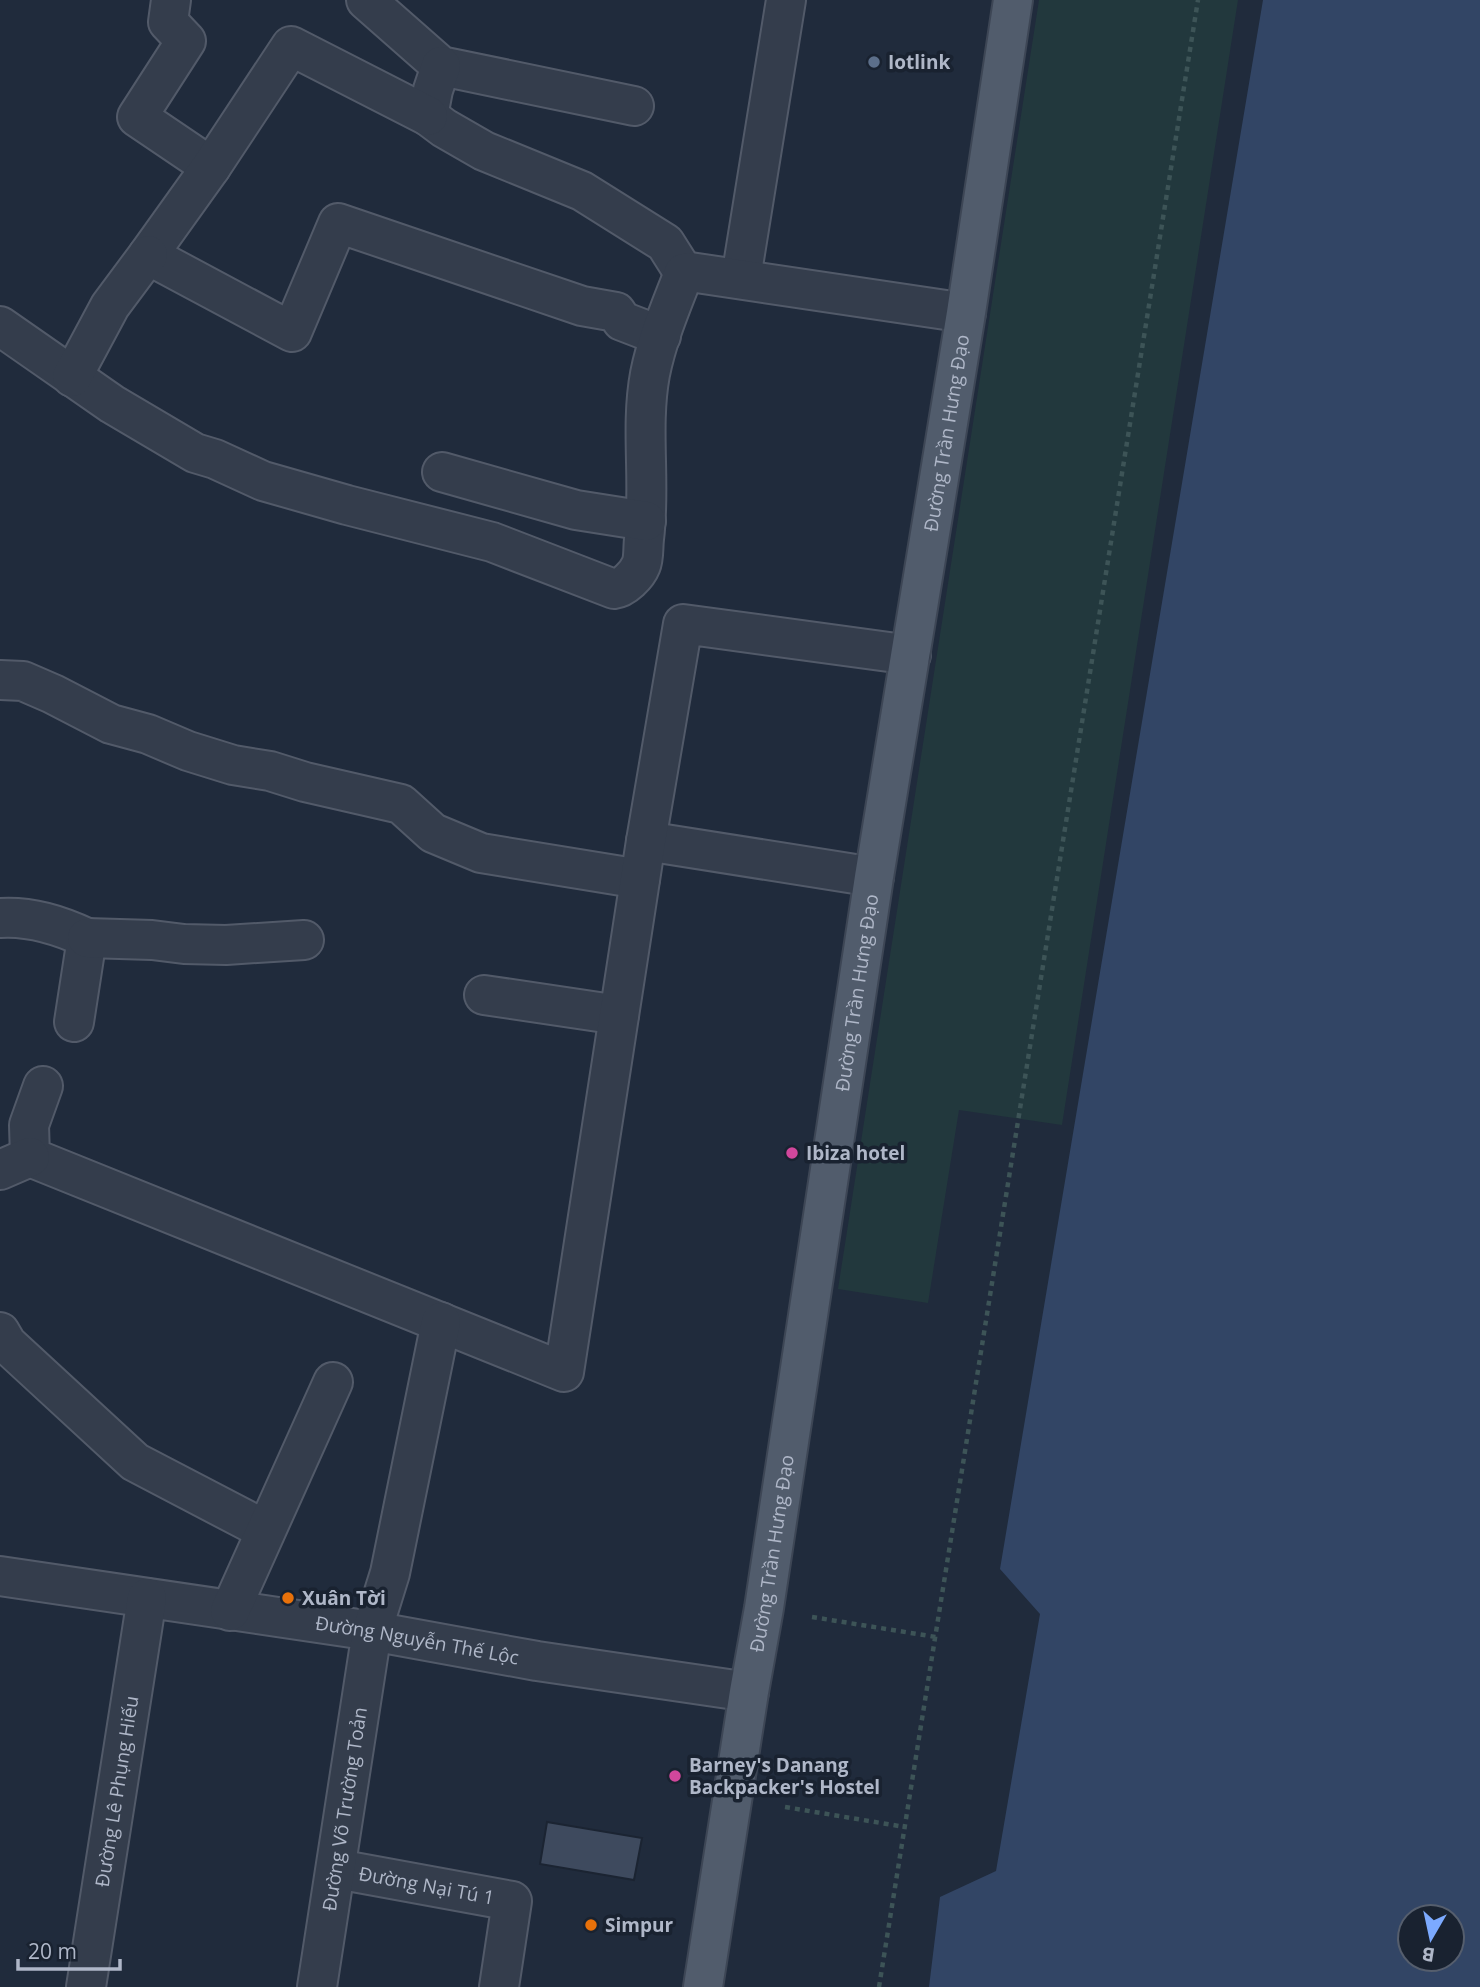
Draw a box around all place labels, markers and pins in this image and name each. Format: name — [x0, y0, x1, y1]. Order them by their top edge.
place label: Iotlink — [888, 49, 950, 75]
marker: Iotlink — [866, 54, 882, 70]
place label: Ibiza hotel — [806, 1140, 905, 1166]
marker: Ibiza hotel — [784, 1145, 800, 1161]
place label: Xuân Tời — [302, 1585, 386, 1611]
marker: Xuân Tời — [280, 1590, 296, 1606]
place label: Barney's Danang Backpacker's Hostel — [689, 1752, 880, 1800]
marker: Barney's Danang Backpacker's Hostel — [667, 1768, 683, 1784]
place label: Simpur — [605, 1912, 673, 1938]
marker: Simpur — [583, 1917, 599, 1933]

